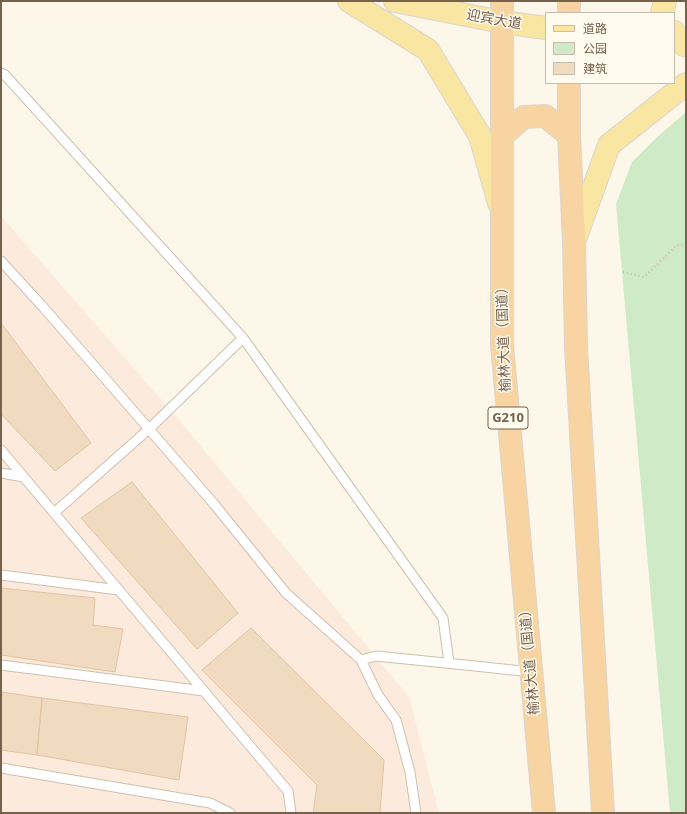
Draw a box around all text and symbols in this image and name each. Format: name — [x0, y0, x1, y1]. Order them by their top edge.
street label: 迎宾大道 — [465, 7, 523, 33]
legend — [545, 12, 675, 84]
text: 道路 — [583, 20, 607, 37]
text: 公园 — [583, 40, 607, 57]
text: 建筑 — [583, 60, 607, 77]
street label: 榆林大道（国道） — [494, 280, 514, 392]
road number: G210 — [488, 407, 528, 429]
street label: 榆林大道（国道） — [517, 602, 543, 716]

